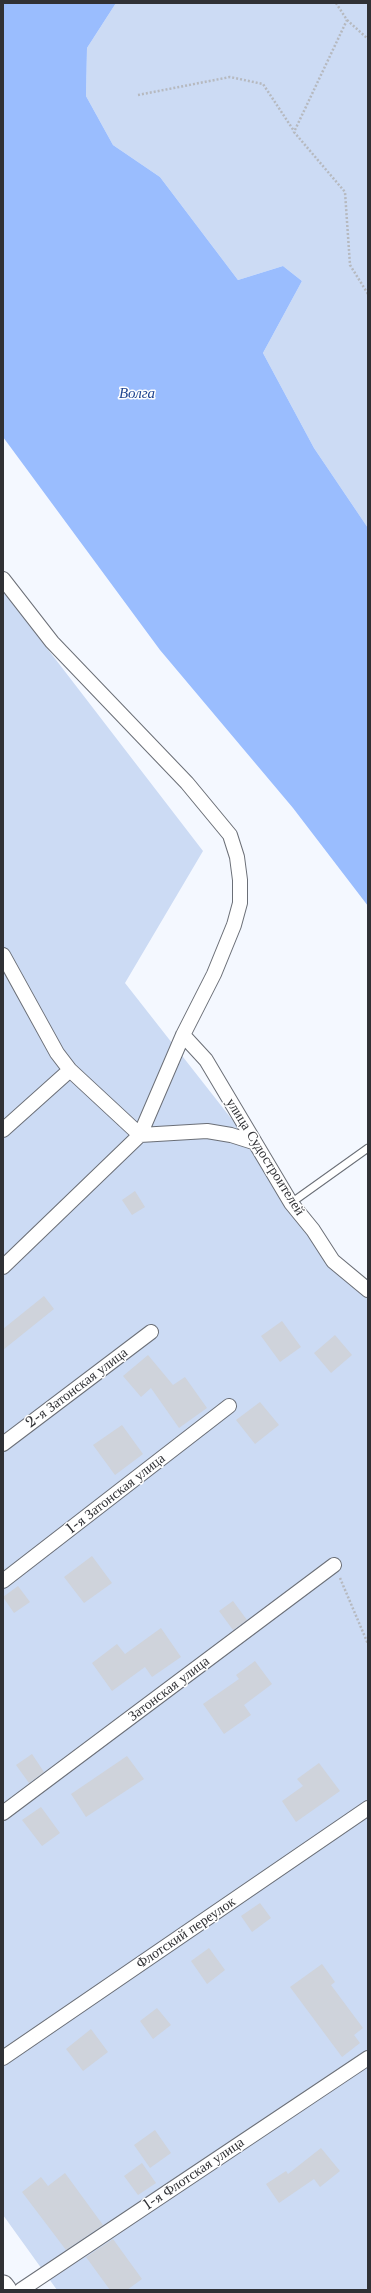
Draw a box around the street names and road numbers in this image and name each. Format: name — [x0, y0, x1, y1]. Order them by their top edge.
street label: улица Судостроителей — [222, 1095, 308, 1219]
street label: 2-я Затонская улица — [23, 1344, 131, 1432]
street label: 1-я Затонская улица — [63, 1450, 169, 1538]
street label: Затонская улица — [125, 1653, 213, 1725]
street label: Флотский переулок — [133, 1894, 239, 1972]
street label: 1-я Флотская улица — [141, 2134, 247, 2214]

